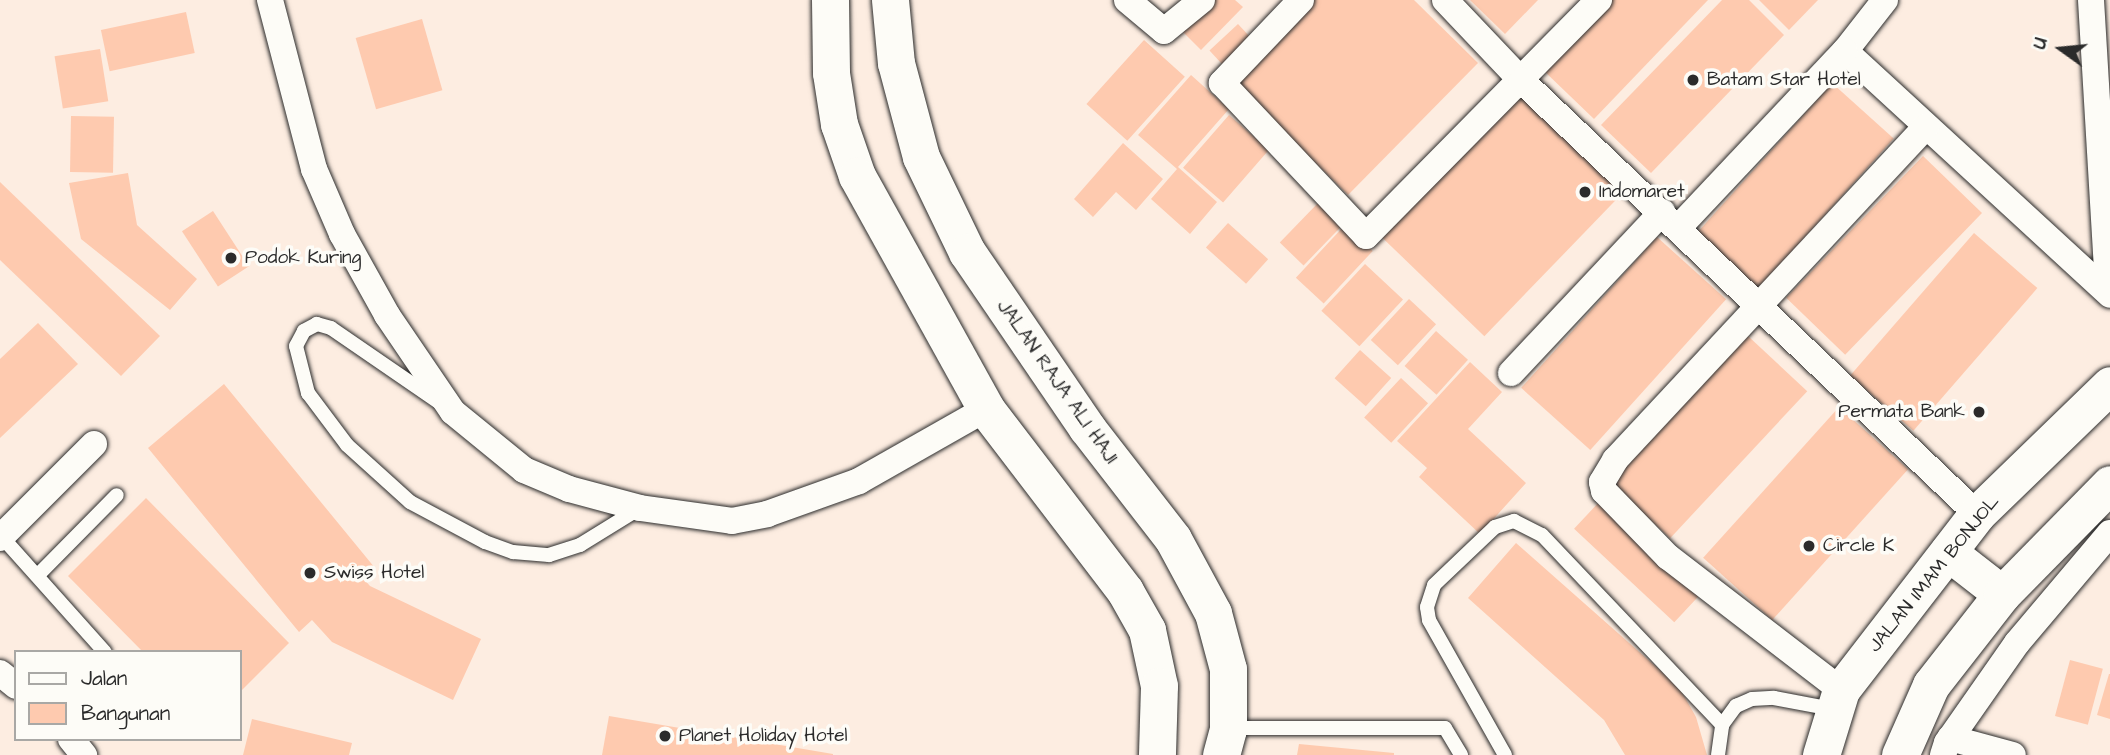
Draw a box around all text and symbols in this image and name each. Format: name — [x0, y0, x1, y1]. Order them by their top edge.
north arrow — [2026, 14, 2096, 84]
text: U — [2026, 35, 2055, 52]
place label: Batam Star Hotel — [1707, 69, 1861, 91]
marker: Batam Star Hotel — [1685, 72, 1701, 88]
place label: Indomaret — [1599, 181, 1685, 203]
marker: Indomaret — [1577, 184, 1593, 200]
place label: Podok Kuring — [245, 247, 361, 269]
marker: Podok Kuring — [223, 250, 239, 266]
street label: JALAN RAJA ALI HAJI — [992, 296, 1122, 468]
place label: Permata Bank — [1838, 401, 1965, 423]
marker: Permata Bank — [1971, 404, 1987, 420]
street label: JALAN IMAM BONJOL — [1864, 491, 2004, 657]
place label: Circle K — [1823, 535, 1894, 557]
marker: Circle K — [1801, 538, 1817, 554]
place label: Swiss Hotel — [324, 562, 424, 584]
marker: Swiss Hotel — [302, 565, 318, 581]
legend — [14, 650, 242, 741]
text: Jalan — [81, 664, 127, 693]
text: Bangunan — [81, 699, 170, 728]
place label: Planet Holiday Hotel — [679, 725, 847, 747]
marker: Planet Holiday Hotel — [657, 728, 673, 744]

